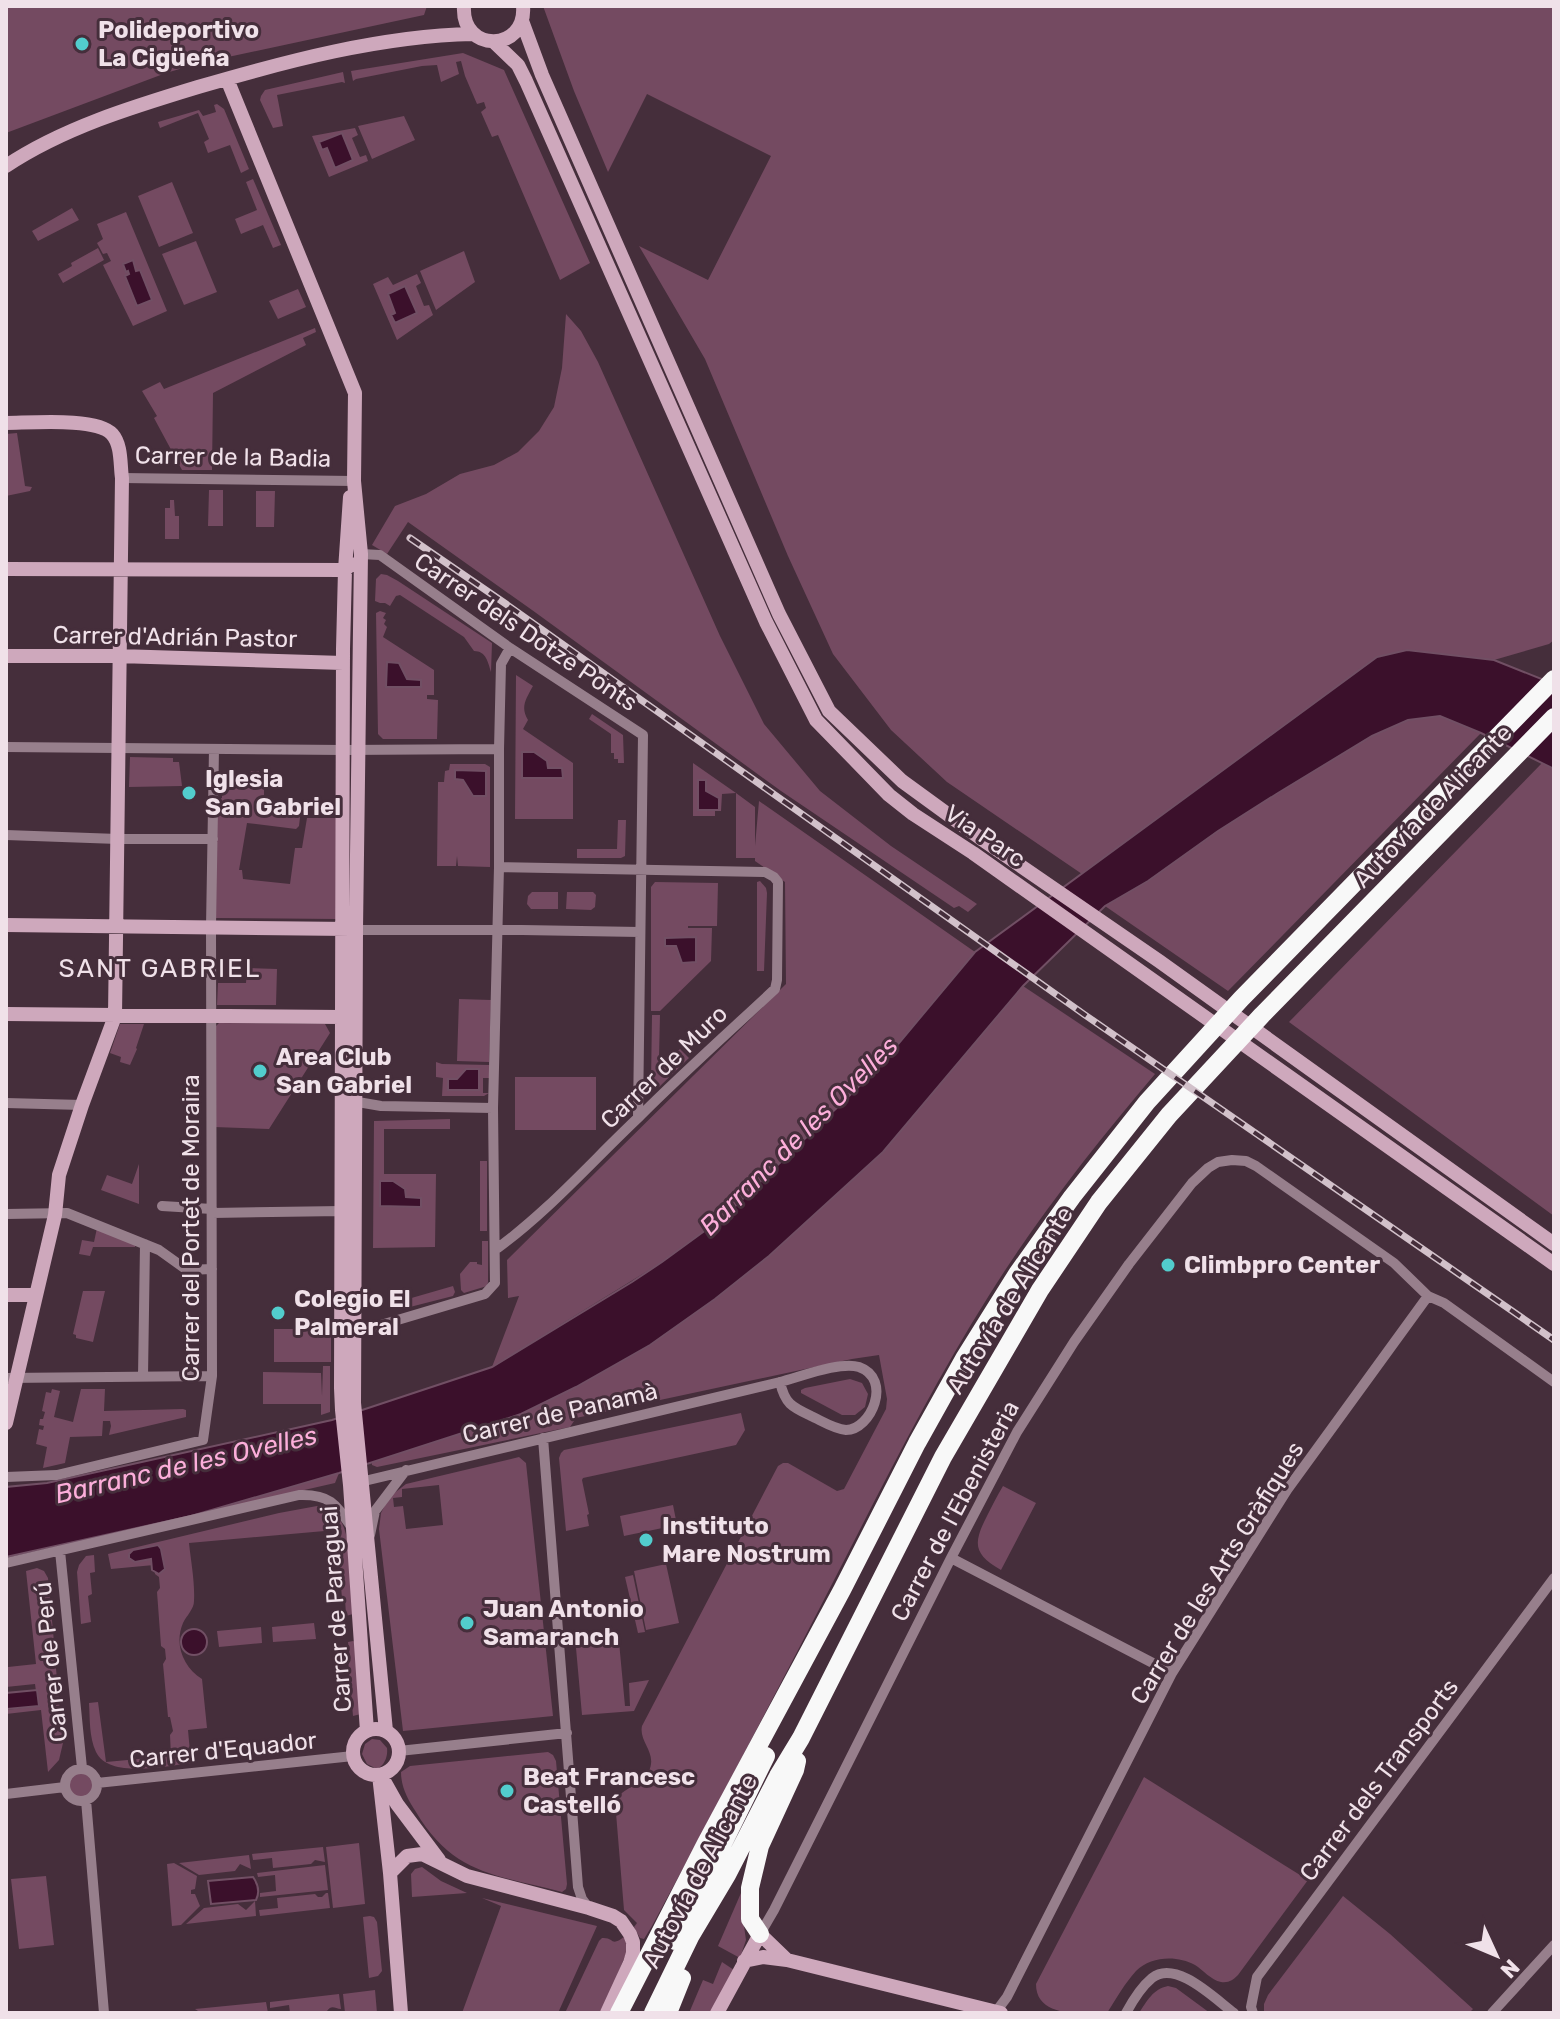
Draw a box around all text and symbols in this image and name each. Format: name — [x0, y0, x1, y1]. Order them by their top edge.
place label: Polideportivo La Cigüeña — [98, 16, 259, 72]
marker: Polideportivo La Cigüeña — [73, 35, 91, 53]
street label: Carrer de la Badia — [135, 441, 331, 473]
street label: Carrer dels Dotze Ponts — [409, 547, 643, 717]
street label: Carrer d'Adrián Pastor — [52, 621, 298, 653]
street label: Autovía de Alicante — [1348, 719, 1518, 893]
place label: Iglesia San Gabriel — [205, 765, 341, 821]
marker: Iglesia San Gabriel — [180, 784, 198, 802]
street label: Via Parc — [939, 799, 1031, 873]
district label: SANT GABRIEL — [59, 953, 261, 984]
street label: Carrer de Muro — [595, 1000, 733, 1134]
water label: Barranc de les Ovelles — [693, 1030, 905, 1242]
place label: Area Club San Gabriel — [276, 1043, 412, 1099]
marker: Area Club San Gabriel — [251, 1062, 269, 1080]
street label: Carrer del Portet de Moraira — [177, 1074, 205, 1382]
street label: Autovía de Alicante — [941, 1201, 1079, 1399]
place label: Climbpro Center — [1184, 1251, 1380, 1279]
marker: Climbpro Center — [1159, 1256, 1177, 1274]
place label: Colegio El Palmeral — [294, 1285, 411, 1341]
marker: Colegio El Palmeral — [269, 1304, 287, 1322]
street label: Carrer de Panamà — [460, 1377, 660, 1449]
street label: Carrer de l'Ebenisteria — [885, 1396, 1025, 1626]
water label: Barranc de les Ovelles — [52, 1420, 320, 1510]
street label: Carrer de les Arts Gràfiques — [1125, 1437, 1309, 1709]
street label: Carrer de Paraguai — [315, 1505, 357, 1713]
place label: Instituto Mare Nostrum — [662, 1512, 831, 1568]
marker: Instituto Mare Nostrum — [637, 1531, 655, 1549]
street label: Carrer de Perú — [29, 1580, 73, 1744]
place label: Juan Antonio Samaranch — [483, 1595, 644, 1651]
marker: Juan Antonio Samaranch — [458, 1614, 476, 1632]
street label: Carrer dels Transports — [1294, 1673, 1464, 1887]
street label: Carrer d'Equador — [128, 1726, 318, 1774]
place label: Beat Francesc Castelló — [523, 1763, 695, 1819]
street label: Autovía de Alicante — [637, 1769, 763, 1973]
marker: Beat Francesc Castelló — [498, 1782, 516, 1800]
north arrow — [1456, 1915, 1536, 1995]
text: N — [1495, 1953, 1525, 1984]

